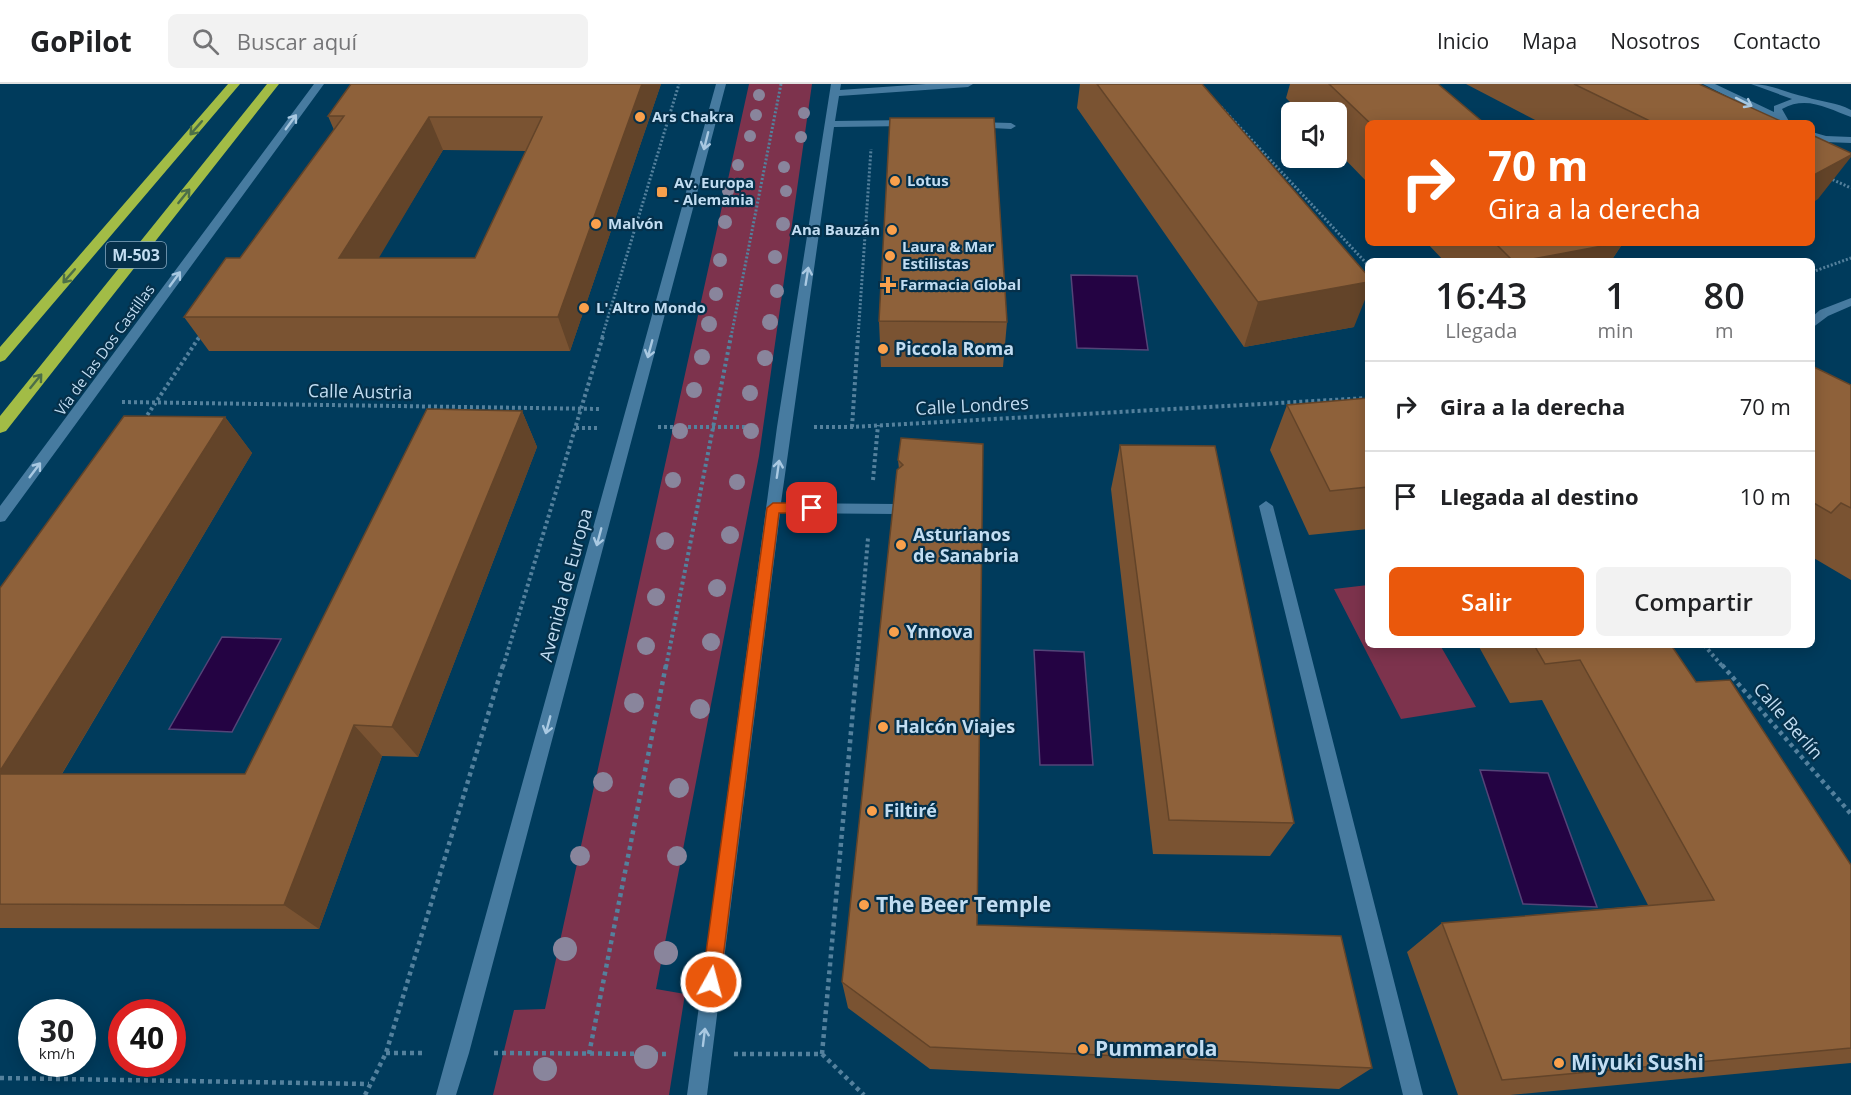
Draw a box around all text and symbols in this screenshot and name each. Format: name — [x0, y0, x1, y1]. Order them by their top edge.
search box — [168, 14, 588, 68]
text: GoPilot — [30, 22, 132, 60]
icon: search — [189, 25, 222, 58]
text: Buscar aquí — [237, 26, 357, 56]
text: Inicio — [1437, 27, 1489, 55]
text: Mapa — [1522, 27, 1577, 55]
text: Nosotros — [1610, 27, 1700, 55]
text: Contacto — [1733, 27, 1821, 55]
one-way arrow — [1735, 96, 1753, 108]
map controls — [1281, 102, 1347, 168]
button: sound — [1281, 102, 1347, 168]
place label: Ars Chakra — [652, 106, 734, 126]
marker: Ars Chakra — [633, 110, 647, 124]
one-way arrow — [285, 115, 297, 131]
one-way arrow — [189, 120, 203, 135]
one-way arrow — [700, 131, 712, 150]
text: 70 m — [1488, 136, 1588, 193]
icon: right — [1389, 144, 1467, 222]
place label: Lotus — [907, 170, 949, 190]
place label: Av. Europa - Alemania — [674, 172, 754, 209]
marker: Lotus — [888, 174, 902, 188]
marker: Av. Europa - Alemania — [655, 185, 669, 199]
one-way arrow — [177, 188, 190, 204]
text: Gira a la derecha — [1488, 190, 1701, 227]
place label: Malvón — [608, 213, 663, 233]
marker: Malvón — [589, 217, 603, 231]
place label: Ana Bauzán — [792, 219, 880, 239]
marker: Ana Bauzán — [885, 223, 899, 237]
place label: Laura & Mar Estilistas — [902, 236, 995, 273]
road number: M-503 — [106, 242, 166, 268]
marker: Laura & Mar Estilistas — [883, 249, 897, 263]
one-way arrow — [802, 267, 813, 286]
one-way arrow — [62, 268, 76, 283]
text: 16:43 — [1435, 271, 1527, 320]
text: 1 — [1605, 271, 1626, 320]
text: 80 — [1704, 271, 1745, 320]
one-way arrow — [169, 272, 182, 288]
place label: Farmacia Global — [900, 274, 1021, 294]
marker: Farmacia Global — [881, 278, 895, 292]
street label: Vía de las Dos Castillas — [50, 280, 159, 419]
place label: L' Altro Mondo — [596, 297, 706, 317]
marker: L' Altro Mondo — [577, 301, 591, 315]
text: Llegada — [1445, 317, 1517, 344]
text: min — [1598, 317, 1633, 344]
text: m — [1715, 317, 1733, 344]
place label: Piccola Roma — [895, 336, 1014, 360]
one-way arrow — [644, 339, 655, 358]
marker: Piccola Roma — [876, 342, 890, 356]
one-way arrow — [30, 373, 43, 389]
street label: Calle Austria — [308, 378, 412, 404]
street label: Calle Londres — [915, 390, 1029, 420]
icon: right — [1389, 390, 1422, 423]
text: Gira a la derecha — [1440, 391, 1625, 421]
text: 70 m — [1740, 391, 1791, 421]
one-way arrow — [773, 459, 784, 479]
one-way arrow — [29, 463, 41, 479]
icon: arrive — [1389, 480, 1422, 513]
text: Llegada al destino — [1440, 481, 1639, 511]
text: 10 m — [1740, 481, 1791, 511]
pin — [786, 482, 837, 533]
icon: arrive — [795, 491, 828, 524]
street label: Avenida de Europa — [533, 505, 597, 664]
place label: Asturianos de Sanabria — [913, 522, 1019, 567]
one-way arrow — [592, 527, 604, 546]
marker: Asturianos de Sanabria — [894, 538, 908, 552]
button: Salir — [1389, 567, 1584, 636]
button: Compartir — [1596, 567, 1791, 636]
place label: Ynnova — [906, 619, 973, 643]
marker: Ynnova — [887, 625, 901, 639]
street label: Calle Berlín — [1749, 677, 1829, 764]
place label: Halcón Viajes — [895, 714, 1015, 738]
one-way arrow — [541, 716, 553, 735]
marker: Halcón Viajes — [876, 720, 890, 734]
place label: Filtiré — [884, 798, 937, 822]
marker: Filtiré — [865, 804, 879, 818]
place label: The Beer Temple — [876, 890, 1051, 918]
marker: The Beer Temple — [857, 898, 871, 912]
position arrow — [679, 950, 743, 1014]
speed limit sign: 40 — [108, 999, 186, 1077]
text: 30 — [40, 1010, 74, 1051]
one-way arrow — [699, 1027, 710, 1047]
place label: Pummarola — [1095, 1034, 1218, 1062]
marker: Pummarola — [1076, 1042, 1090, 1056]
text: km/h — [39, 1043, 75, 1063]
place label: Miyuki Sushi — [1571, 1048, 1704, 1076]
marker: Miyuki Sushi — [1552, 1056, 1566, 1070]

